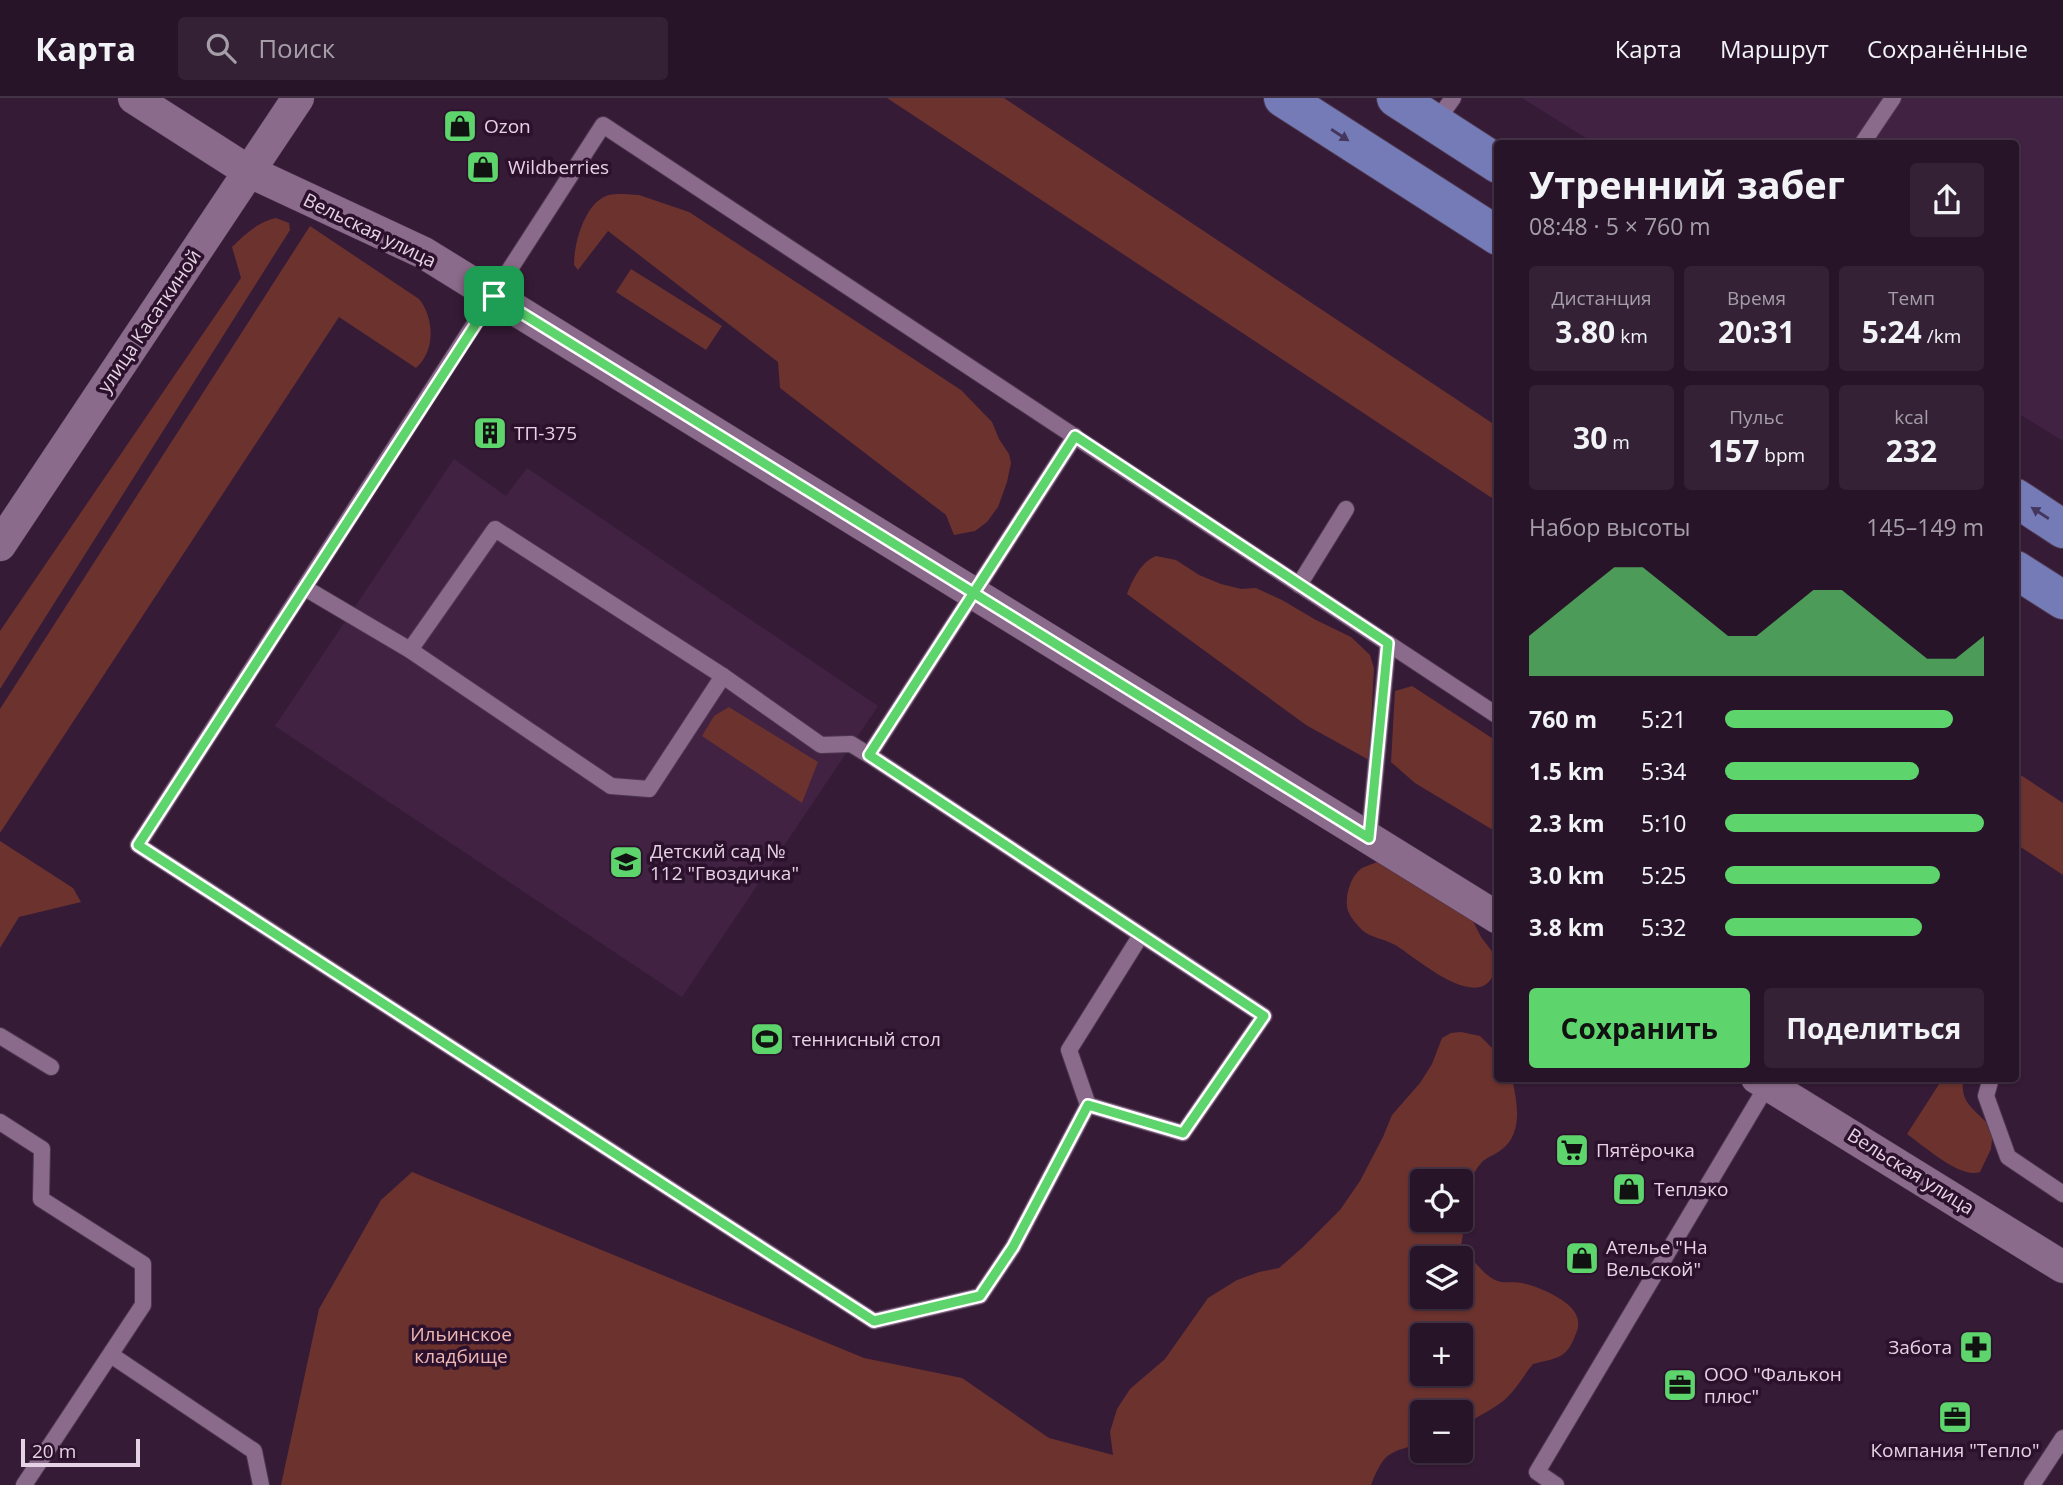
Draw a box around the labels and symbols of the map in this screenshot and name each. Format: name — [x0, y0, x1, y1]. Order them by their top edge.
shop icon: Ozon — [441, 107, 479, 145]
place label: Ozon — [484, 113, 531, 139]
one-way arrow — [1331, 128, 1350, 141]
shop icon: Wildberries — [464, 148, 502, 186]
place label: Wildberries — [508, 154, 609, 180]
street label: Вельская улица — [299, 187, 441, 273]
street label: улица Касаткиной — [91, 244, 207, 398]
pin — [464, 266, 524, 326]
building icon: ТП-375 — [471, 414, 509, 452]
place label: ТП-375 — [514, 420, 577, 446]
one-way arrow — [2030, 507, 2049, 520]
place label: Детский сад № 112 "Гвоздичка" — [650, 838, 799, 886]
school or university icon: Детский сад № 112 "Гвоздичка" — [607, 843, 645, 881]
sports icon: теннисный стол — [748, 1020, 786, 1058]
place label: теннисный стол — [792, 1026, 941, 1052]
street label: Вельская улица — [1843, 1122, 1979, 1220]
supermarket icon: Пятёрочка — [1553, 1131, 1591, 1169]
place label: Пятёрочка — [1596, 1137, 1695, 1163]
shop icon: Теплэко — [1610, 1170, 1648, 1208]
place label: Теплэко — [1654, 1176, 1728, 1202]
place label: Ателье "На Вельской" — [1606, 1234, 1707, 1282]
shop icon: Ателье "На Вельской" — [1563, 1239, 1601, 1277]
park label: Ильинское кладбище — [410, 1321, 512, 1369]
pharmacy icon: Забота — [1957, 1328, 1995, 1366]
place label: Забота — [1888, 1334, 1952, 1360]
place label: ООО "Фалькон плюс" — [1704, 1361, 1842, 1409]
office icon: ООО "Фалькон плюс" — [1661, 1366, 1699, 1404]
office icon: Компания "Тепло" — [1936, 1398, 1974, 1436]
scale bar — [21, 1436, 140, 1468]
place label: Компания "Тепло" — [1870, 1437, 2040, 1463]

